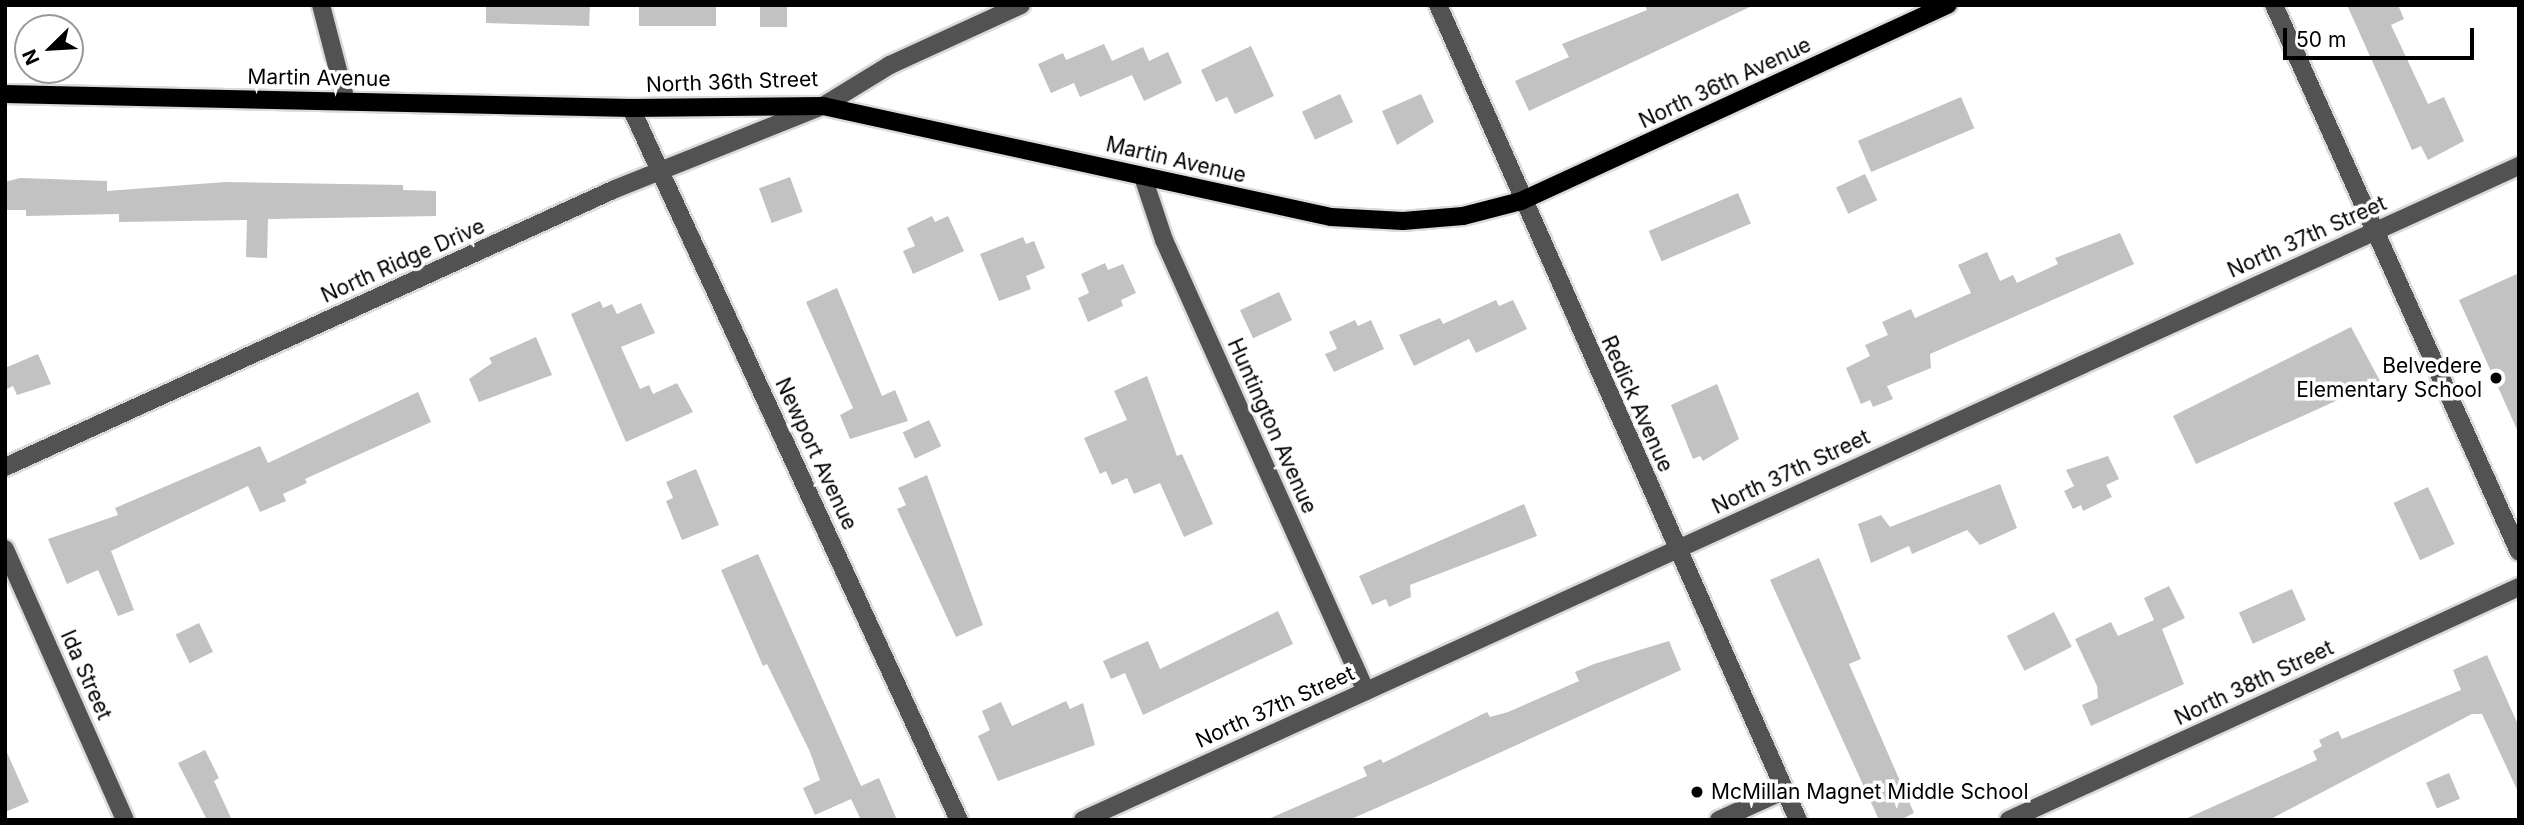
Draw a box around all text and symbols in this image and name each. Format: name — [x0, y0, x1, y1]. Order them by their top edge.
north arrow — [14, 14, 84, 84]
scale bar — [2286, 14, 2477, 58]
text: 50 m — [2296, 27, 2346, 52]
street label: North 36th Avenue — [1635, 32, 1815, 134]
text: N — [18, 46, 45, 68]
street label: Martin Avenue — [247, 64, 391, 92]
street label: North 36th Street — [645, 66, 819, 98]
street label: Martin Avenue — [1103, 132, 1249, 188]
street label: North 37th Street — [2224, 191, 2390, 283]
street label: North Ridge Drive — [317, 214, 489, 308]
street label: Redick Avenue — [1596, 332, 1678, 476]
street label: Huntington Avenue — [1222, 335, 1322, 517]
place label: Belvedere Elementary School — [2296, 353, 2482, 403]
marker: Belvedere Elementary School — [2488, 370, 2504, 386]
street label: Newport Avenue — [770, 374, 862, 534]
street label: North 37th Street — [1708, 424, 1874, 520]
street label: Ida Street — [55, 626, 117, 724]
street label: North 38th Street — [2171, 635, 2337, 731]
street label: North 37th Street — [1192, 661, 1358, 753]
place label: McMillan Magnet Middle School — [1711, 779, 2029, 805]
marker: McMillan Magnet Middle School — [1689, 784, 1705, 800]

